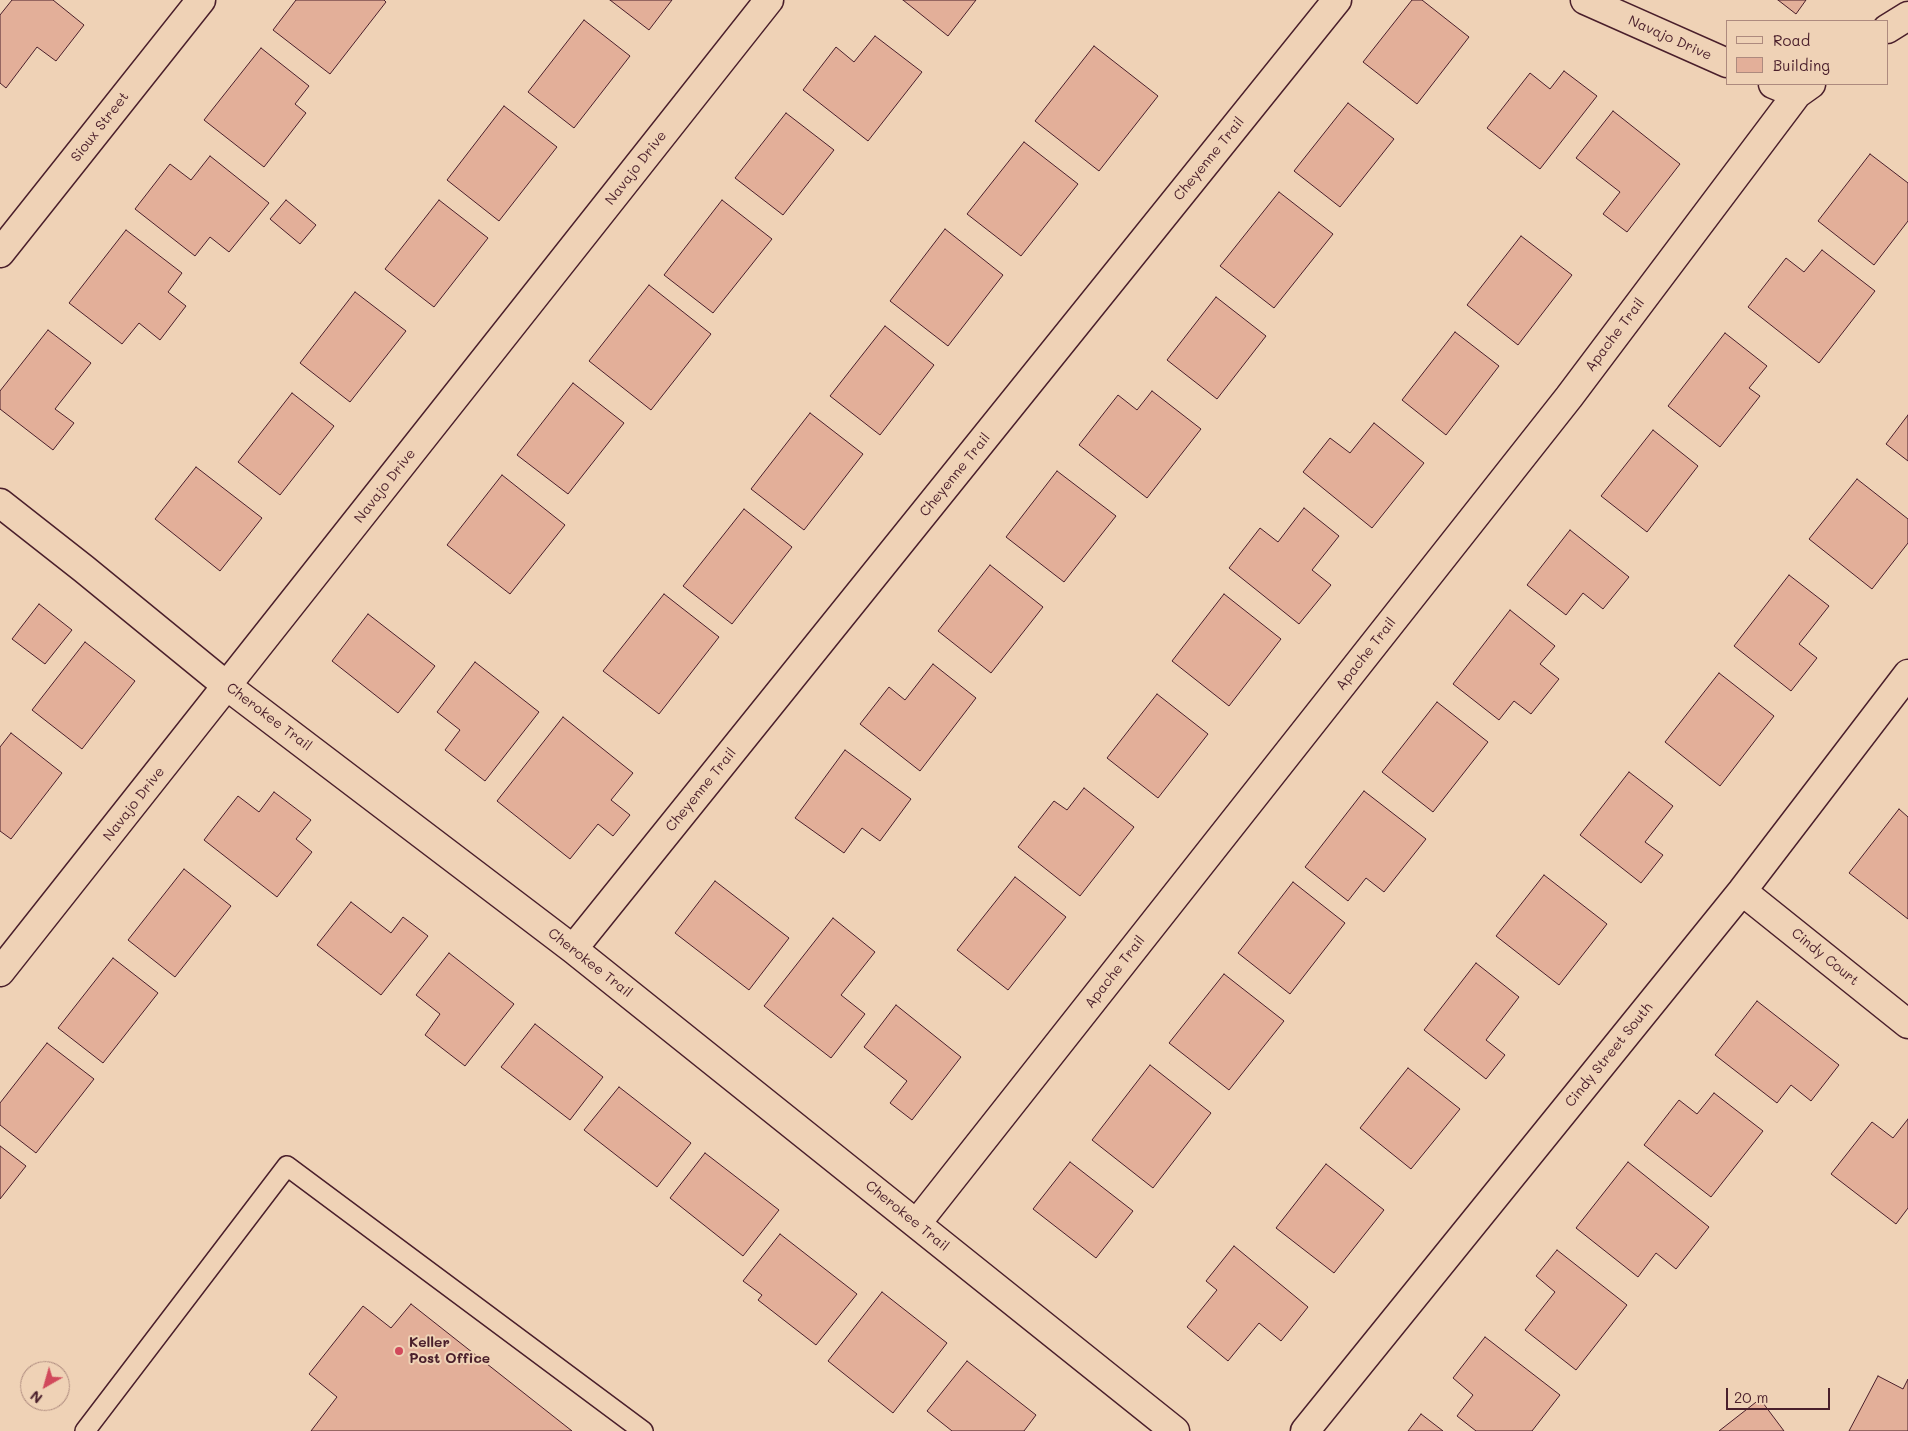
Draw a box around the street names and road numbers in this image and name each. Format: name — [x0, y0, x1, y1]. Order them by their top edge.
street label: Navajo Drive — [1626, 12, 1714, 64]
street label: Sioux Street — [67, 89, 133, 165]
street label: Cheyenne Trail — [1170, 114, 1248, 204]
street label: Navajo Drive — [602, 127, 670, 209]
street label: Apache Trail — [1582, 295, 1648, 375]
street label: Cheyenne Trail — [916, 430, 994, 520]
street label: Navajo Drive — [351, 445, 419, 527]
street label: Apache Trail — [1332, 614, 1400, 694]
street label: Cherokee Trail — [223, 679, 315, 755]
street label: Cheyenne Trail — [662, 745, 740, 835]
street label: Navajo Drive — [100, 763, 168, 845]
street label: Cherokee Trail — [544, 925, 636, 1001]
street label: Cindy Court — [1788, 925, 1862, 989]
street label: Apache Trail — [1081, 932, 1149, 1012]
street label: Cindy Street South — [1562, 999, 1656, 1111]
street label: Cherokee Trail — [862, 1177, 952, 1255]

